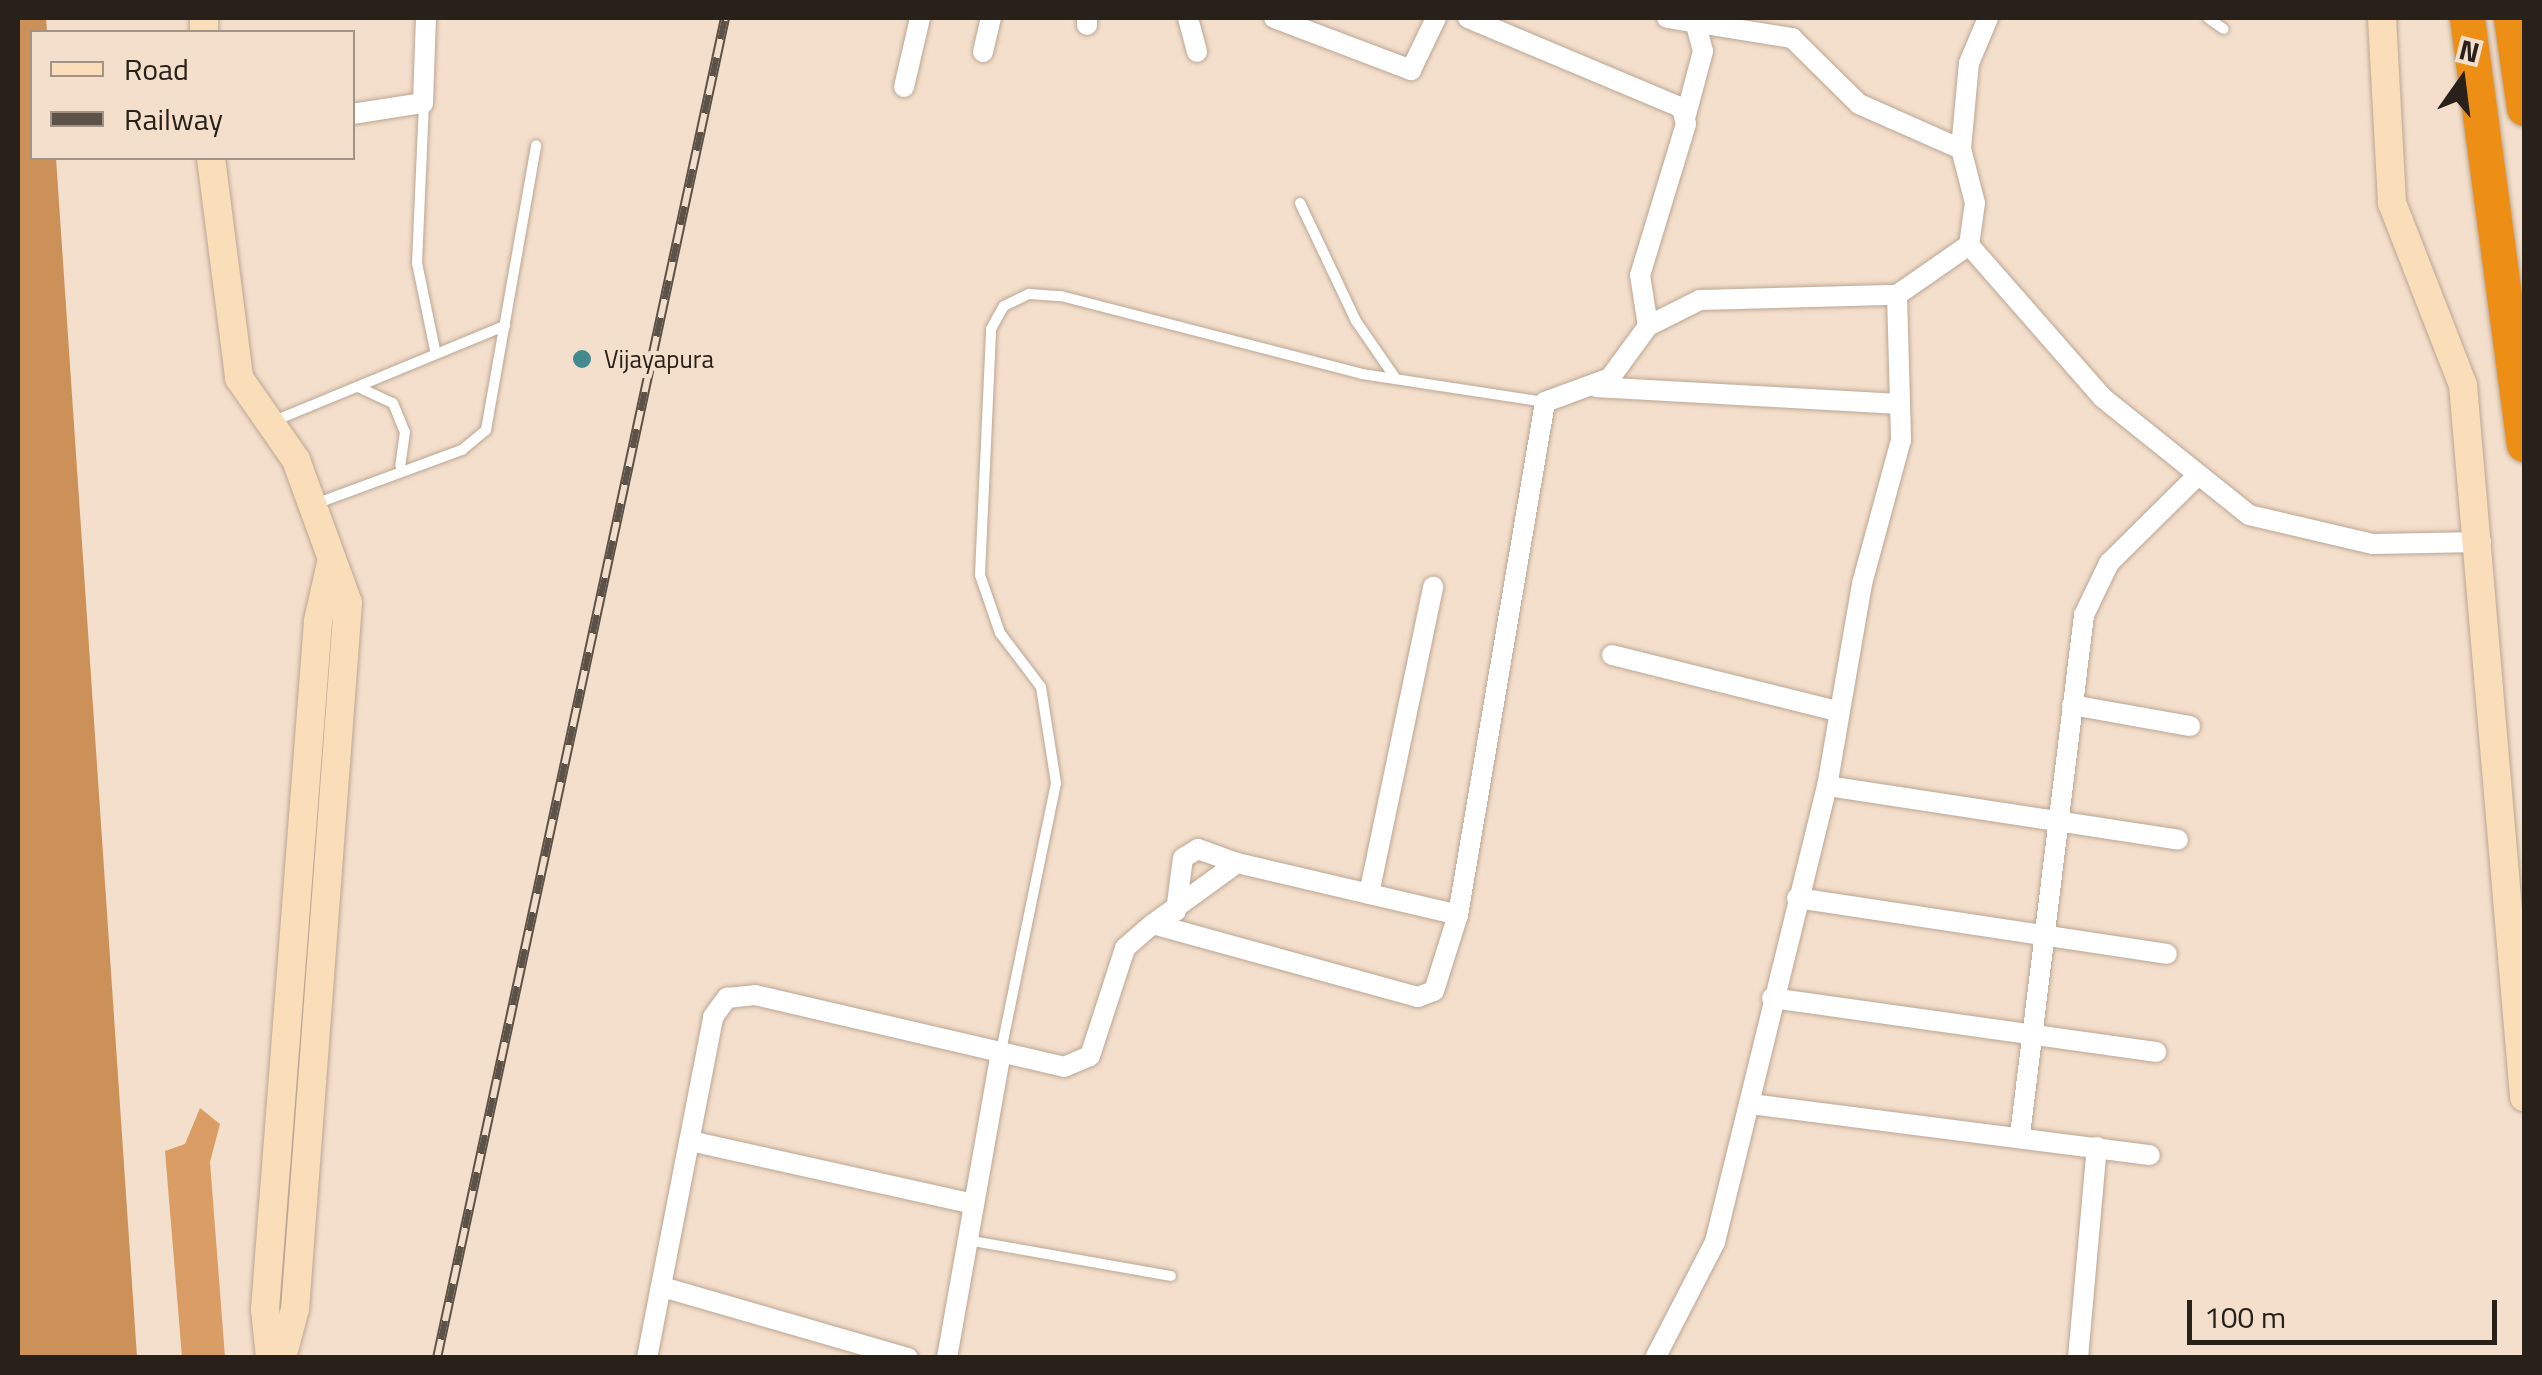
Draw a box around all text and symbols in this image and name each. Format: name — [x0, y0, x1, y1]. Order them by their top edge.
text: N — [2455, 27, 2484, 74]
legend — [30, 30, 355, 160]
north arrow — [2412, 30, 2512, 130]
text: Road — [124, 46, 189, 92]
text: Railway — [124, 96, 223, 142]
place label: Vijayapura — [604, 344, 714, 374]
marker: Vijayapura — [569, 346, 595, 372]
scale bar — [2192, 1280, 2502, 1342]
text: 100 m — [2204, 1294, 2286, 1340]

